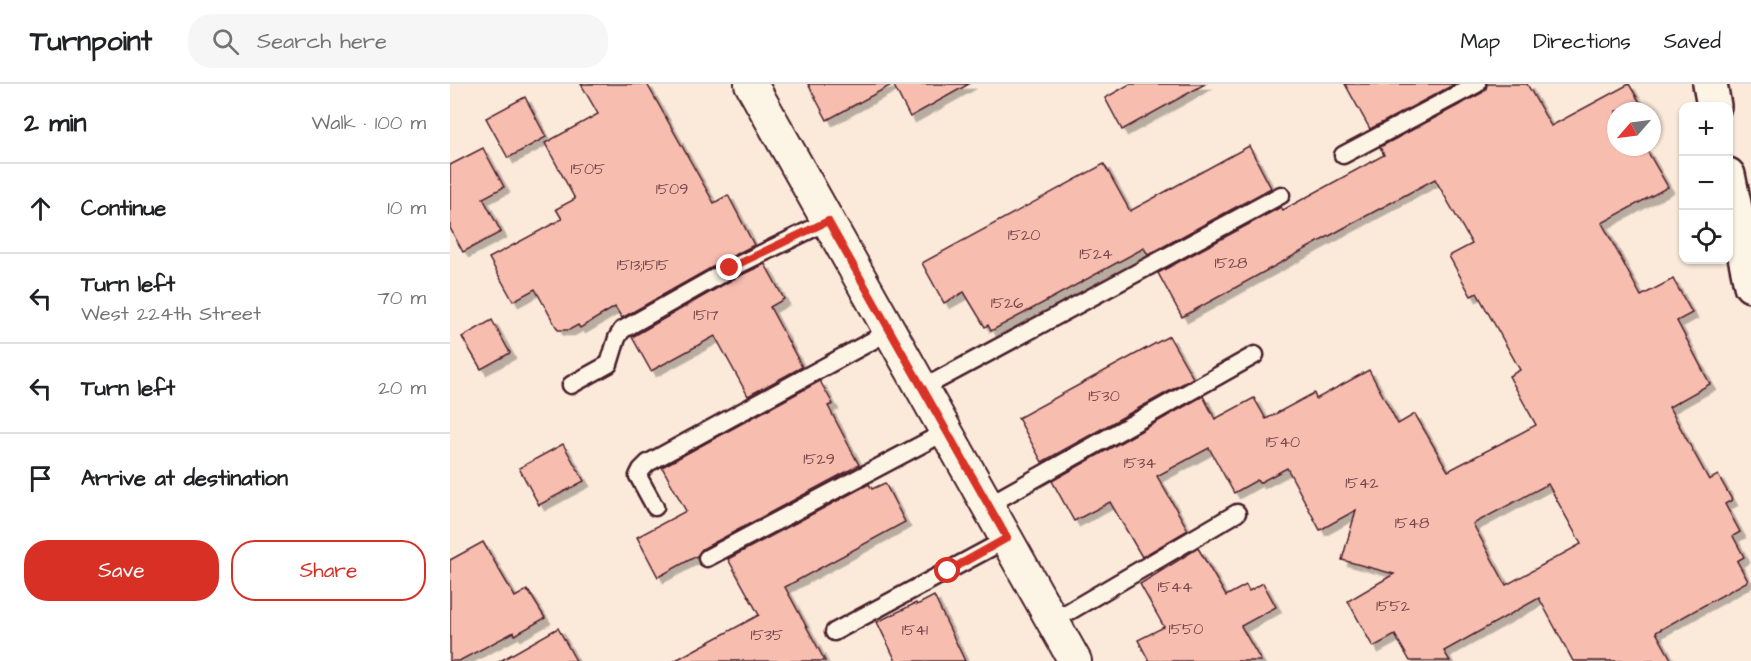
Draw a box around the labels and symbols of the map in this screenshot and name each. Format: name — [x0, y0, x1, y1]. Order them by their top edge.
north arrow — [1607, 102, 1661, 156]
house number: 1505 — [571, 158, 606, 180]
house number: 1509 — [656, 178, 688, 200]
house number: 1520 — [1008, 224, 1040, 246]
house number: 1524 — [1079, 243, 1113, 265]
house number: 1528 — [1215, 252, 1247, 274]
house number: 1513;1515 — [617, 254, 670, 276]
route end — [716, 254, 742, 280]
house number: 1526 — [991, 292, 1023, 314]
house number: 1517 — [693, 304, 719, 326]
house number: 1530 — [1088, 385, 1120, 407]
house number: 1540 — [1266, 431, 1300, 453]
house number: 1529 — [803, 448, 835, 470]
house number: 1534 — [1124, 452, 1156, 474]
house number: 1542 — [1345, 472, 1379, 494]
house number: 1548 — [1395, 512, 1429, 534]
route start — [934, 557, 960, 583]
house number: 1544 — [1157, 576, 1193, 598]
house number: 1552 — [1376, 595, 1410, 617]
house number: 1550 — [1169, 618, 1203, 640]
house number: 1541 — [902, 619, 928, 641]
house number: 1535 — [751, 624, 784, 646]

